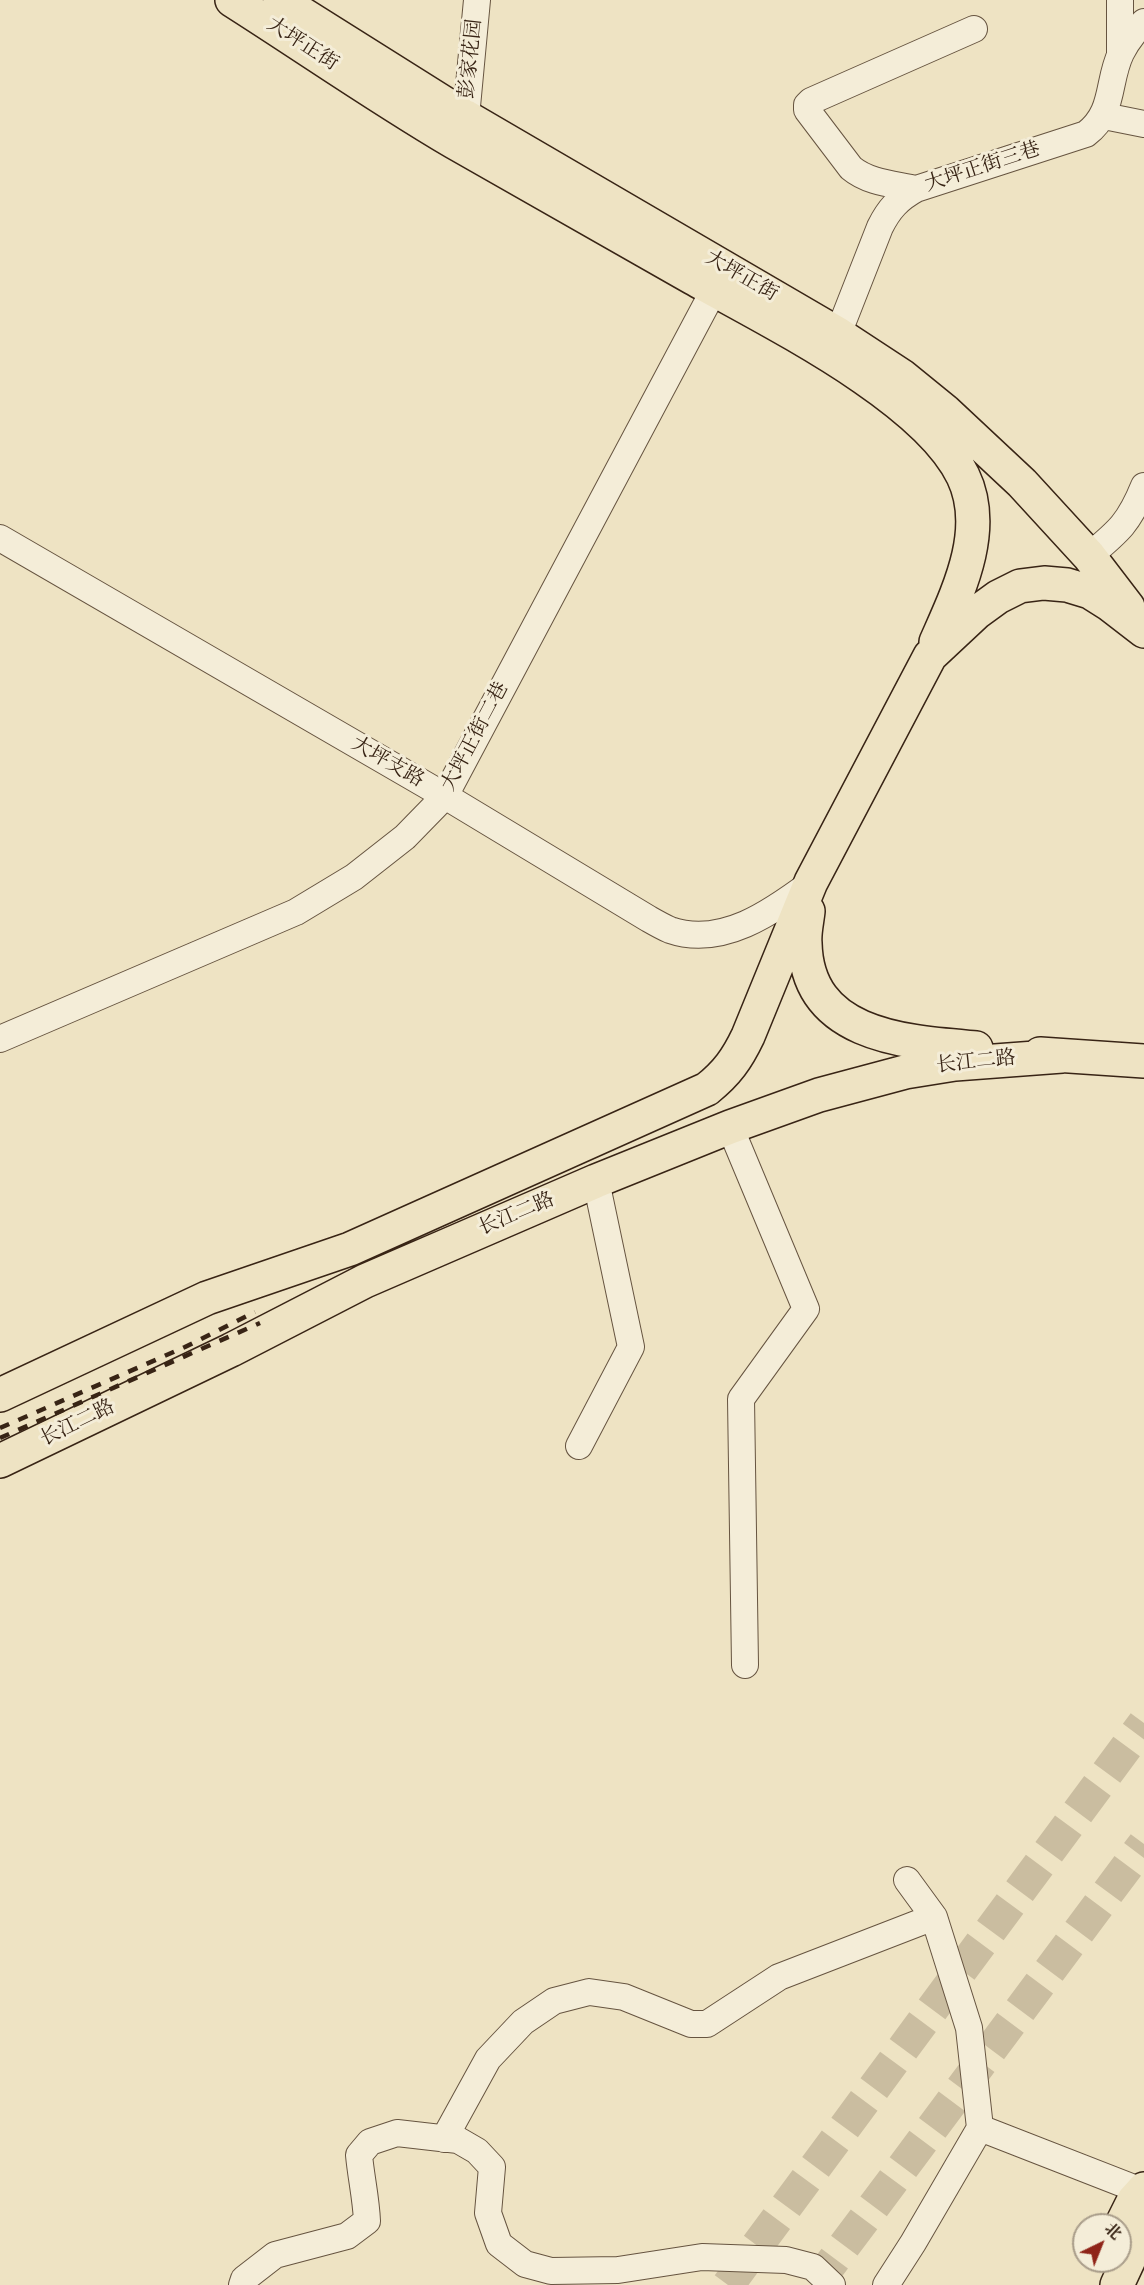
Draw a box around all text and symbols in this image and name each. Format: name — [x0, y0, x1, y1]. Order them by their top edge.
street label: 大坪正街 — [262, 13, 342, 77]
street label: 彭家花园 — [456, 18, 488, 100]
street label: 大坪正街三巷 — [922, 138, 1044, 198]
street label: 大坪正街 — [700, 247, 782, 307]
street label: 大坪正街二巷 — [437, 678, 515, 796]
street label: 大坪支路 — [346, 733, 428, 793]
street label: 长江二路 — [935, 1047, 1017, 1079]
street label: 长江二路 — [475, 1188, 559, 1242]
street label: 长江二路 — [37, 1396, 119, 1452]
north arrow — [1072, 2213, 1132, 2273]
text: 北 — [1100, 2219, 1126, 2244]

